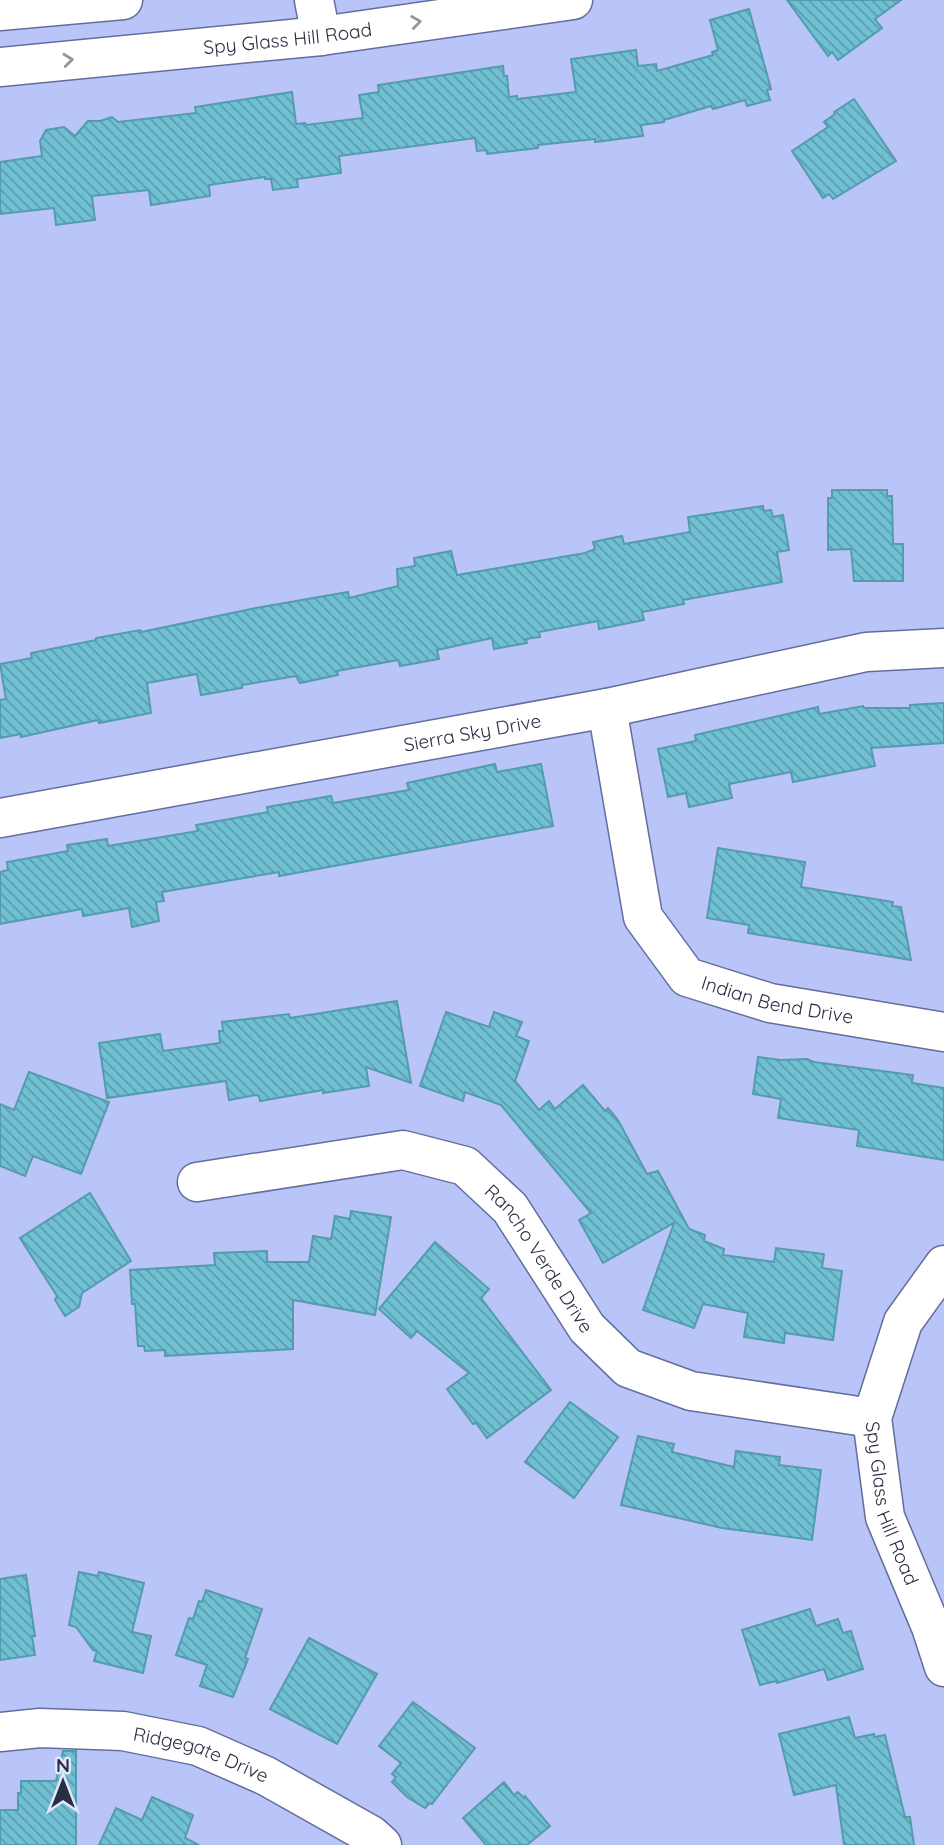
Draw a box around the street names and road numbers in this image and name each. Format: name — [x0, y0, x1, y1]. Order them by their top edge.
street label: Spy Glass Hill Road — [202, 17, 373, 59]
street label: Sierra Sky Drive — [402, 708, 543, 757]
street label: Indian Bend Drive — [698, 970, 855, 1029]
street label: Rancho Verde Drive — [480, 1179, 599, 1337]
street label: Spy Glass Hill Road — [861, 1420, 924, 1589]
street label: Ridgegate Drive — [131, 1721, 273, 1788]

